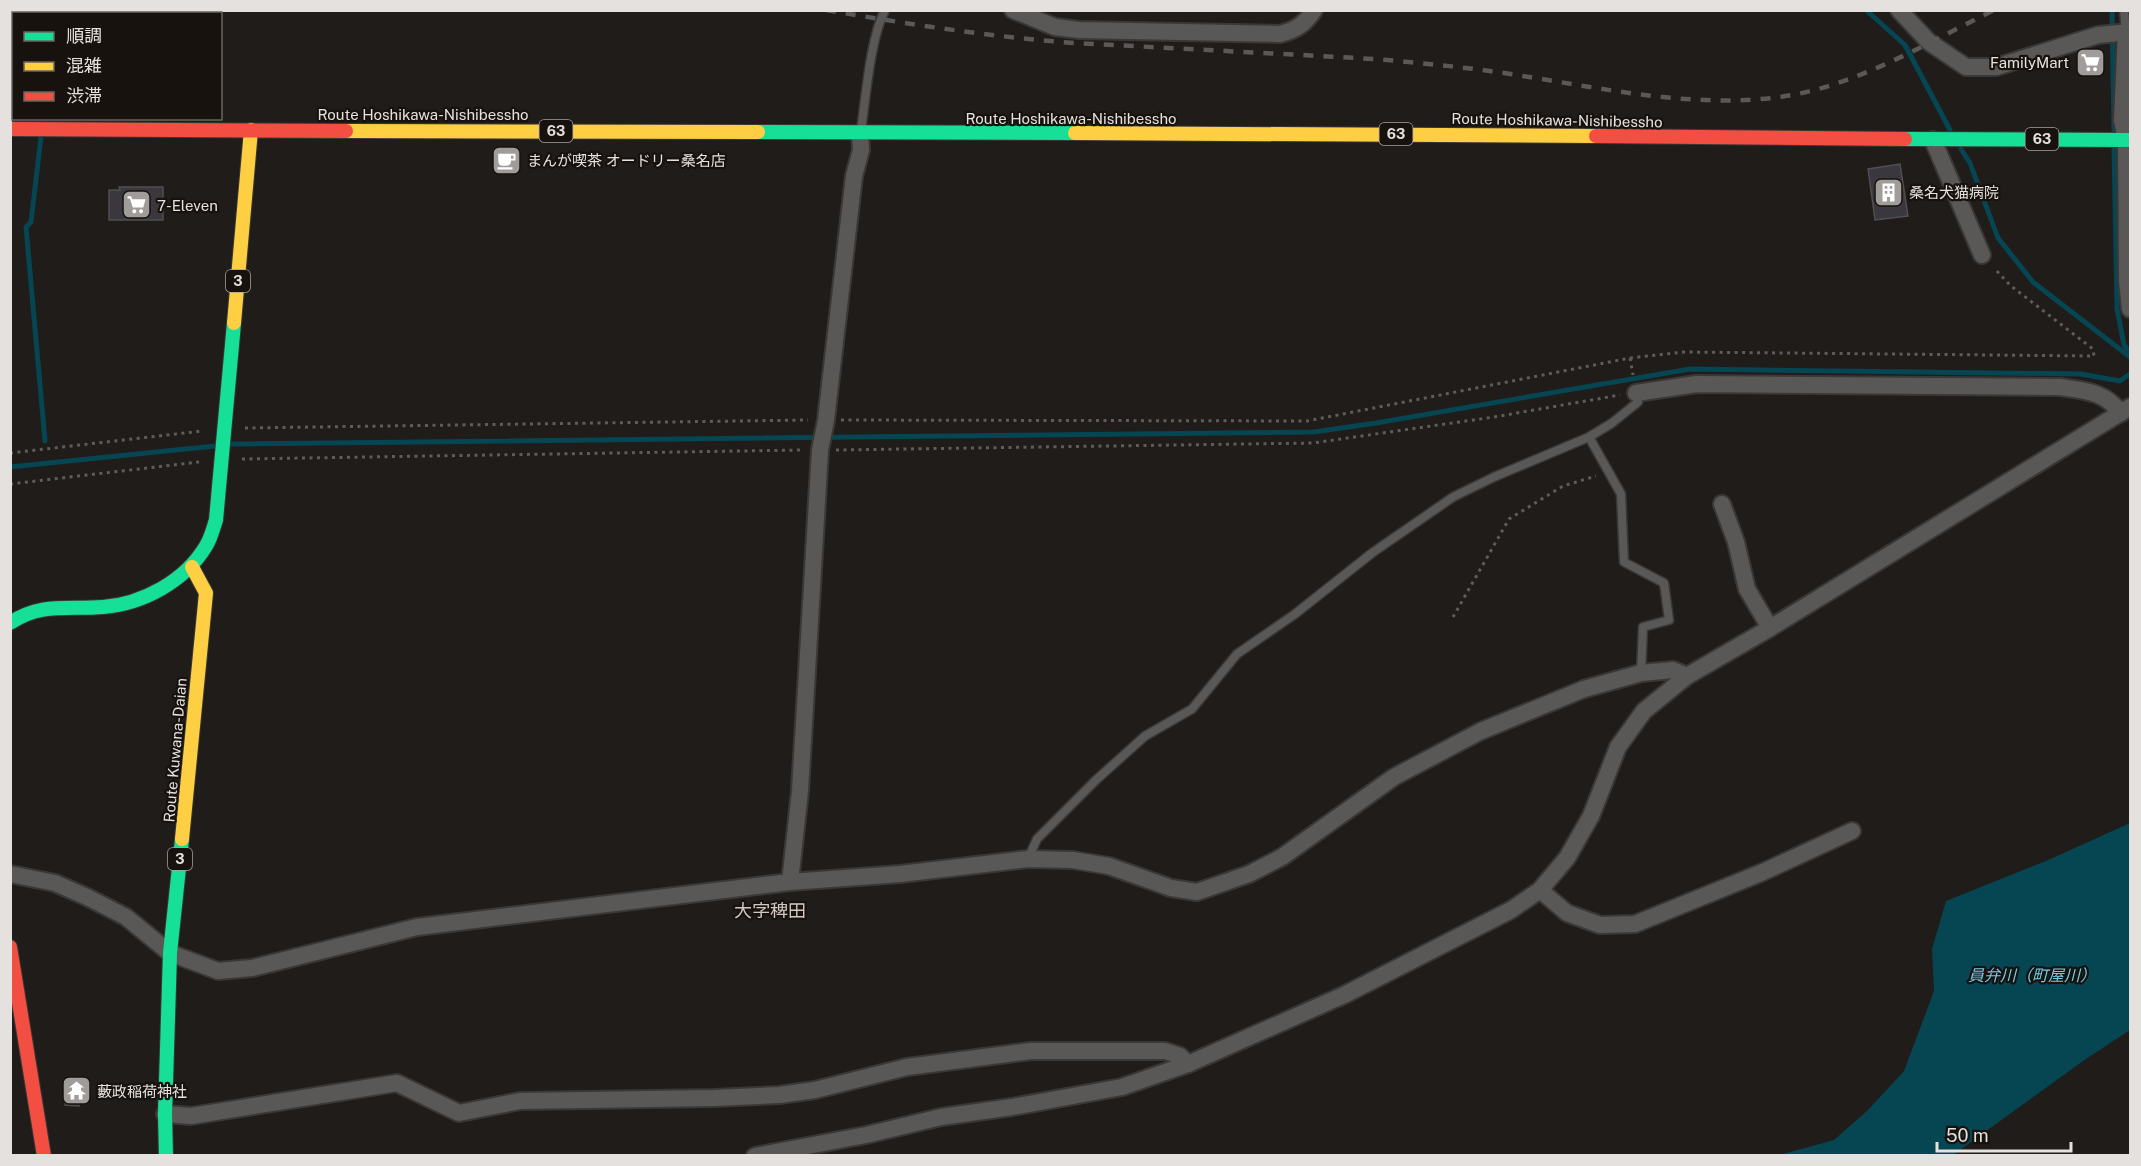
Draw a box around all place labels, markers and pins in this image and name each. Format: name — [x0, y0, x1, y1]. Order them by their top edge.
supermarket icon: FamilyMart — [2074, 46, 2106, 78]
place label: FamilyMart — [1990, 54, 2069, 71]
cafe icon: まんが喫茶 オードリー桑名店 — [490, 144, 522, 176]
place label: まんが喫茶 オードリー桑名店 — [527, 152, 726, 169]
building icon: 桑名犬猫病院 — [1872, 176, 1904, 208]
place label: 桑名犬猫病院 — [1909, 184, 1999, 201]
supermarket icon: 7-Eleven — [120, 189, 152, 221]
place label: 7-Eleven — [157, 197, 218, 214]
temple icon: 藪政稲荷神社 — [60, 1075, 92, 1107]
place label: 藪政稲荷神社 — [97, 1083, 187, 1100]

